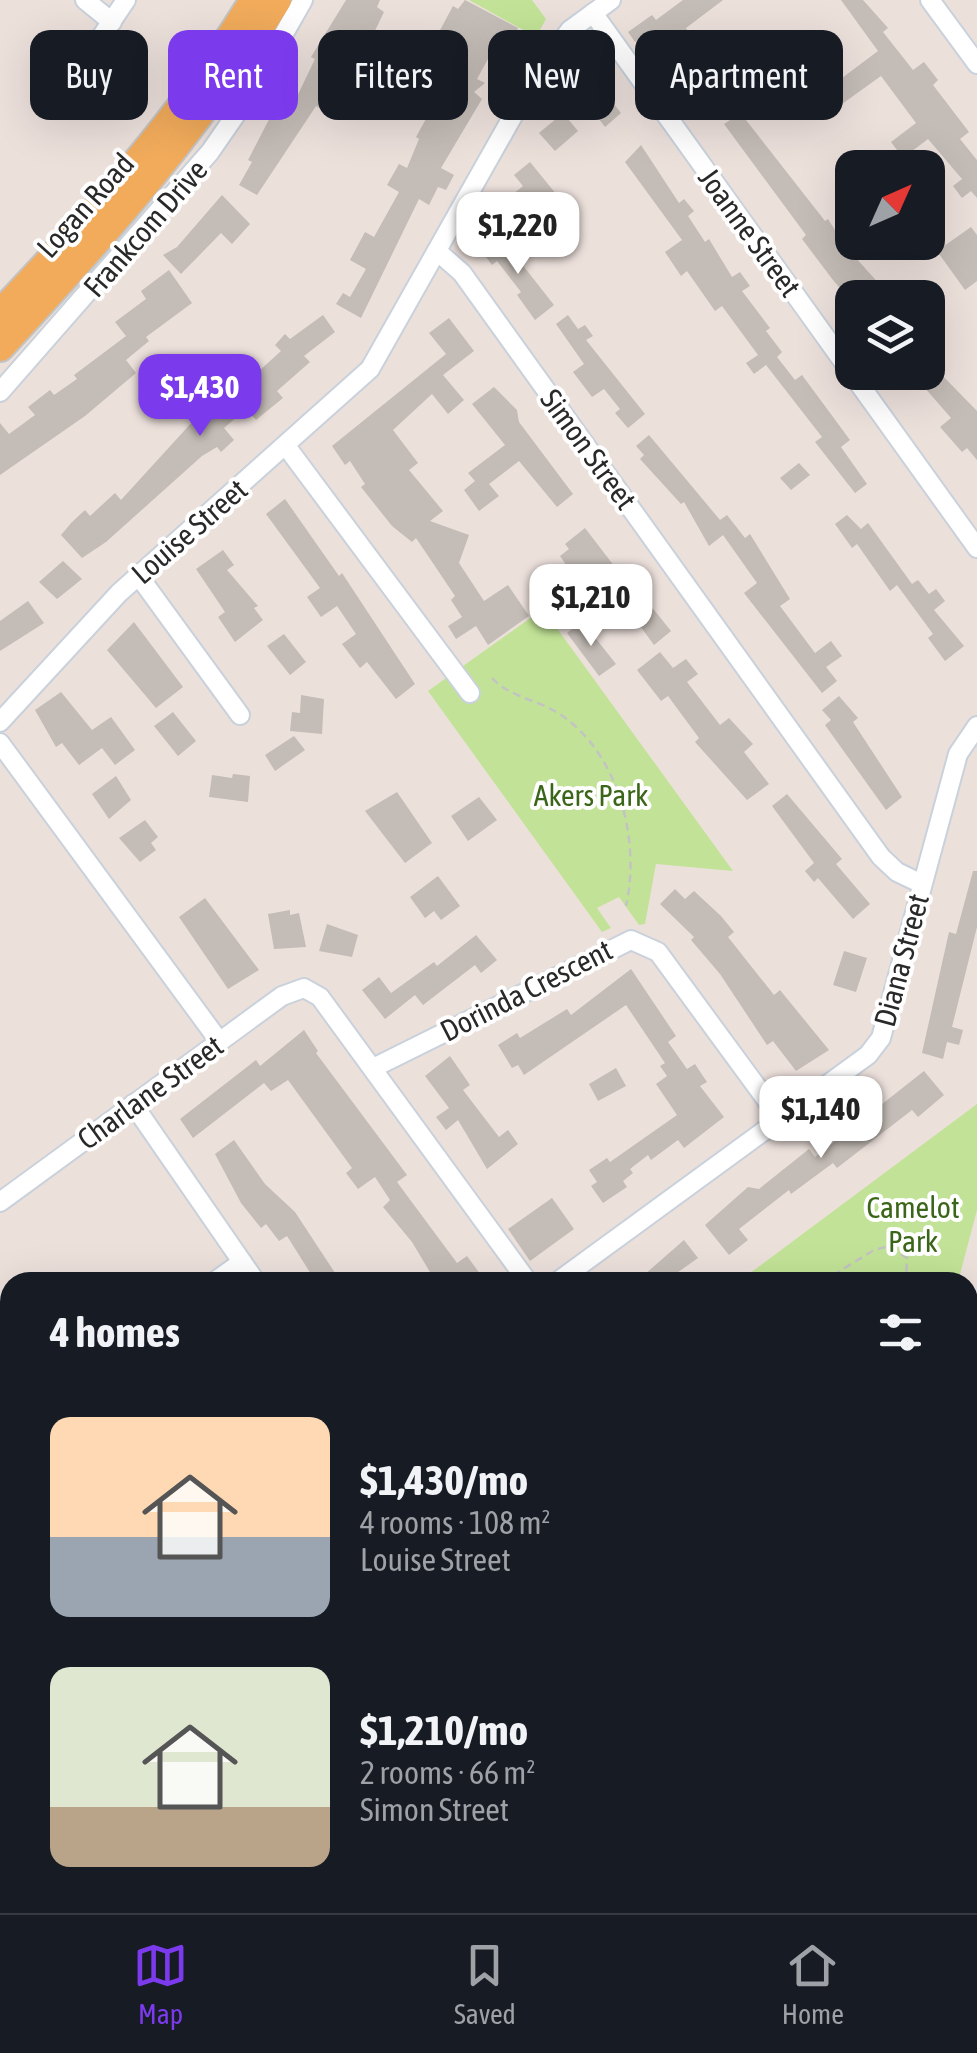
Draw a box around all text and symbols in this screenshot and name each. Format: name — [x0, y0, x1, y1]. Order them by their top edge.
chip: Buy — [30, 30, 148, 120]
chip: Rent — [168, 30, 298, 120]
chip: Filters — [318, 30, 468, 120]
chip: New — [488, 30, 615, 120]
chip: Apartment — [635, 30, 843, 120]
street label: Logan Road — [30, 146, 140, 264]
north arrow — [835, 150, 945, 260]
map controls — [835, 150, 945, 390]
street label: Frankcom Drive — [76, 153, 214, 303]
street label: Joanne Street — [692, 161, 808, 303]
pin: $1,220 — [437, 192, 599, 277]
text: $1,220 — [478, 206, 558, 243]
button: layers — [835, 280, 945, 390]
pin: $1,430 — [119, 354, 281, 439]
text: $1,430 — [160, 368, 240, 405]
street label: Simon Street — [534, 383, 644, 515]
street label: Louise Street — [125, 472, 253, 590]
pin: $1,210 — [510, 564, 672, 649]
text: $1,210 — [551, 578, 631, 615]
park label: Akers Park — [534, 778, 648, 812]
street label: Diana Street — [867, 890, 935, 1030]
street label: Dorinda Crescent — [435, 932, 617, 1048]
street label: Charlane Street — [71, 1028, 229, 1156]
pin: $1,140 — [740, 1076, 902, 1161]
text: $1,140 — [781, 1090, 861, 1127]
park label: Camelot Park — [866, 1190, 960, 1258]
icon: filters — [873, 1305, 928, 1360]
text: 4 homes — [50, 1308, 180, 1356]
text: $1,430/mo — [360, 1456, 528, 1504]
icon: home — [130, 1457, 250, 1577]
text: 4 rooms · 108 m² — [360, 1504, 550, 1541]
text: Louise Street — [360, 1541, 511, 1578]
text: $1,210/mo — [360, 1706, 528, 1754]
icon: home — [130, 1707, 250, 1827]
text: 2 rooms · 66 m² — [360, 1754, 535, 1791]
text: Simon Street — [360, 1791, 509, 1828]
tab: Map — [133, 1938, 188, 2030]
tab: Saved — [454, 1938, 516, 2030]
tab: Home — [782, 1938, 844, 2030]

